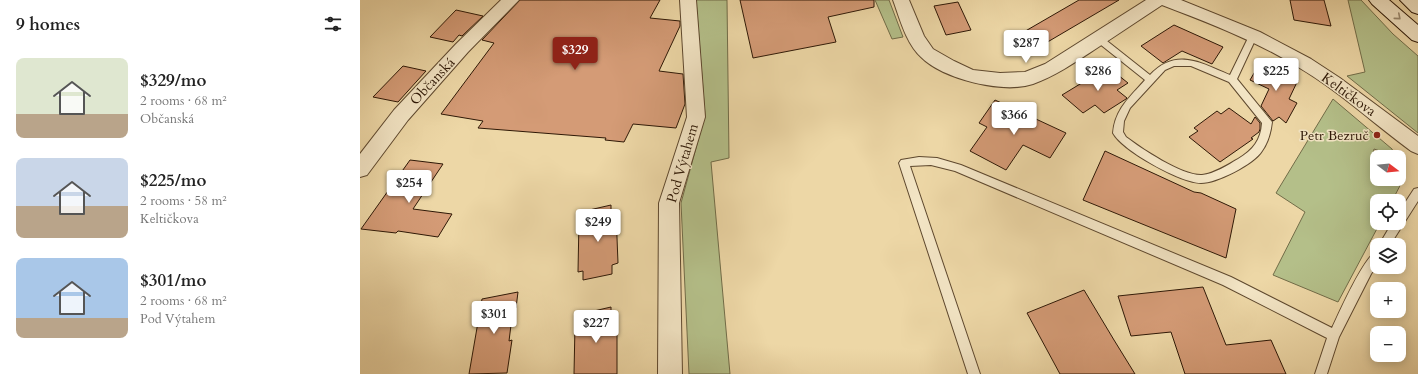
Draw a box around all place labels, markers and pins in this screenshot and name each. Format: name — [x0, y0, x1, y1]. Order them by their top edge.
pin: $287 — [1002, 30, 1050, 64]
pin: $329 — [551, 37, 599, 71]
pin: $286 — [1074, 58, 1122, 92]
pin: $225 — [1252, 58, 1300, 92]
pin: $366 — [990, 102, 1038, 136]
place label: Petr Bezruč — [1300, 126, 1369, 145]
marker: Petr Bezruč — [1372, 130, 1382, 140]
pin: $254 — [385, 170, 433, 204]
pin: $249 — [574, 209, 622, 243]
pin: $301 — [470, 301, 518, 335]
pin: $227 — [572, 310, 620, 344]

